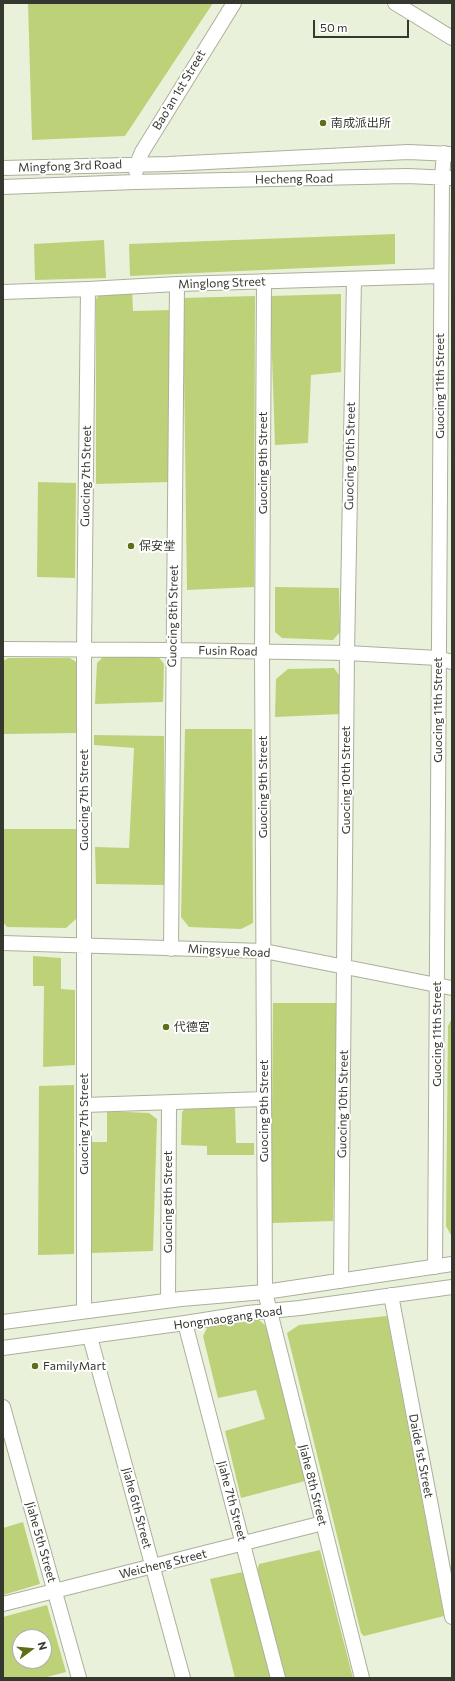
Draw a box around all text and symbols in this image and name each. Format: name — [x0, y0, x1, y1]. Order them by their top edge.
scale bar — [315, 12, 411, 38]
text: 50 m — [320, 20, 348, 34]
street label: Bao'an 1st Street — [149, 47, 209, 133]
place label: 南成派出所 — [331, 116, 391, 130]
marker: 南成派出所 — [318, 118, 328, 128]
street label: Mingfong 3rd Road — [18, 157, 122, 175]
street label: Hecheng Road — [255, 171, 333, 187]
street label: Minglong Street — [178, 274, 266, 292]
street label: Guocing 11th Street — [433, 333, 447, 439]
street label: Guocing 10th Street — [342, 402, 358, 510]
street label: Guocing 9th Street — [256, 412, 270, 514]
street label: Guocing 7th Street — [78, 425, 94, 527]
place label: 保安堂 — [139, 539, 175, 553]
marker: 保安堂 — [126, 541, 136, 551]
street label: Guocing 8th Street — [165, 565, 181, 667]
street label: Fusin Road — [198, 643, 258, 659]
street label: Guocing 11th Street — [431, 657, 445, 763]
street label: Guocing 10th Street — [339, 726, 353, 834]
street label: Guocing 9th Street — [256, 736, 270, 838]
street label: Guocing 7th Street — [77, 749, 91, 851]
street label: Mingsyue Road — [187, 942, 271, 960]
street label: Guocing 11th Street — [430, 981, 444, 1087]
place label: 代德宮 — [174, 1020, 210, 1034]
marker: 代德宮 — [161, 1022, 171, 1032]
street label: Guocing 10th Street — [335, 1050, 351, 1158]
street label: Guocing 9th Street — [257, 1060, 271, 1162]
street label: Guocing 7th Street — [77, 1073, 91, 1175]
street label: Guocing 8th Street — [161, 1151, 175, 1253]
street label: Hongmaogang Road — [173, 1303, 283, 1333]
place label: FamilyMart — [43, 1359, 106, 1373]
marker: FamilyMart — [30, 1361, 40, 1371]
street label: Daide 1st Street — [406, 1413, 436, 1499]
street label: Jiahe 8th Street — [296, 1443, 330, 1527]
street label: Jiahe 7th Street — [214, 1459, 250, 1543]
street label: Jiahe 6th Street — [119, 1466, 155, 1550]
street label: Jiahe 5th Street — [23, 1500, 59, 1584]
street label: Weicheng Street — [118, 1546, 208, 1582]
north arrow — [12, 1629, 52, 1669]
text: N — [36, 1640, 50, 1652]

